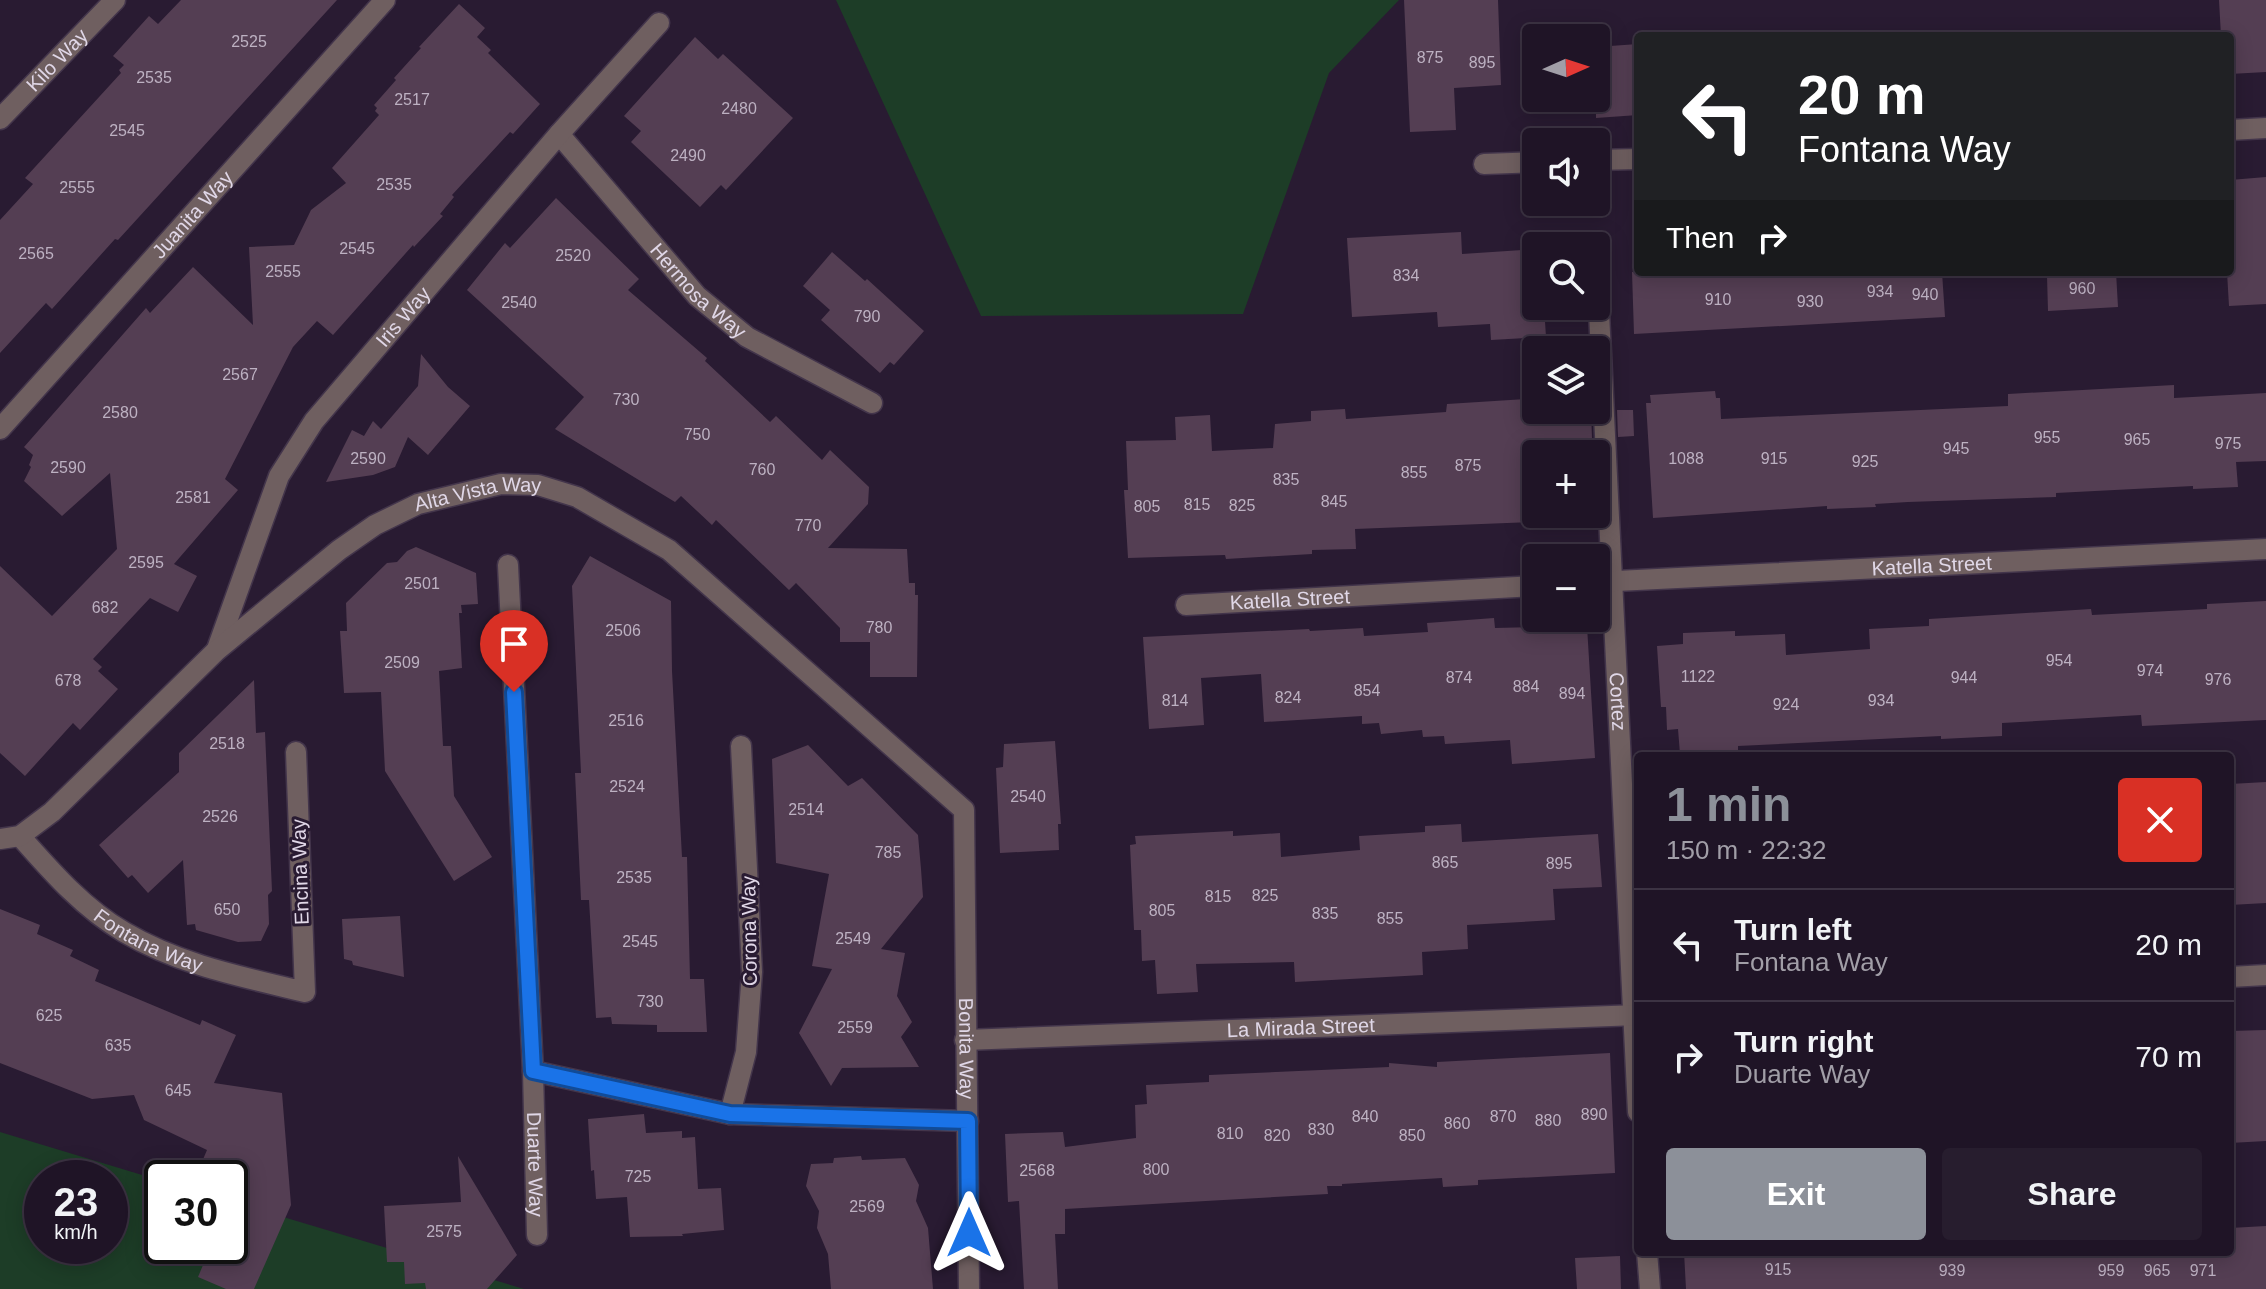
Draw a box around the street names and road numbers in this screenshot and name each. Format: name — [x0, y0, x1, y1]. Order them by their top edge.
street label: Kilo Way — [22, 24, 92, 96]
street label: Juanita Way — [148, 167, 237, 263]
street label: Hermosa Way — [646, 239, 751, 343]
street label: Iris Way — [371, 282, 435, 351]
street label: Alta Vista Way — [412, 473, 542, 515]
street label: Katella Street — [1871, 552, 1993, 579]
street label: Katella Street — [1229, 585, 1351, 614]
street label: Cortez — [1606, 672, 1630, 731]
street label: Encina Way — [287, 819, 313, 925]
street label: Corona Way — [737, 876, 761, 986]
street label: Fontana Way — [90, 904, 205, 976]
street label: Bonita Way — [955, 998, 978, 1099]
street label: La Mirada Street — [1226, 1014, 1376, 1041]
street label: Duarte Way — [523, 1112, 548, 1217]

